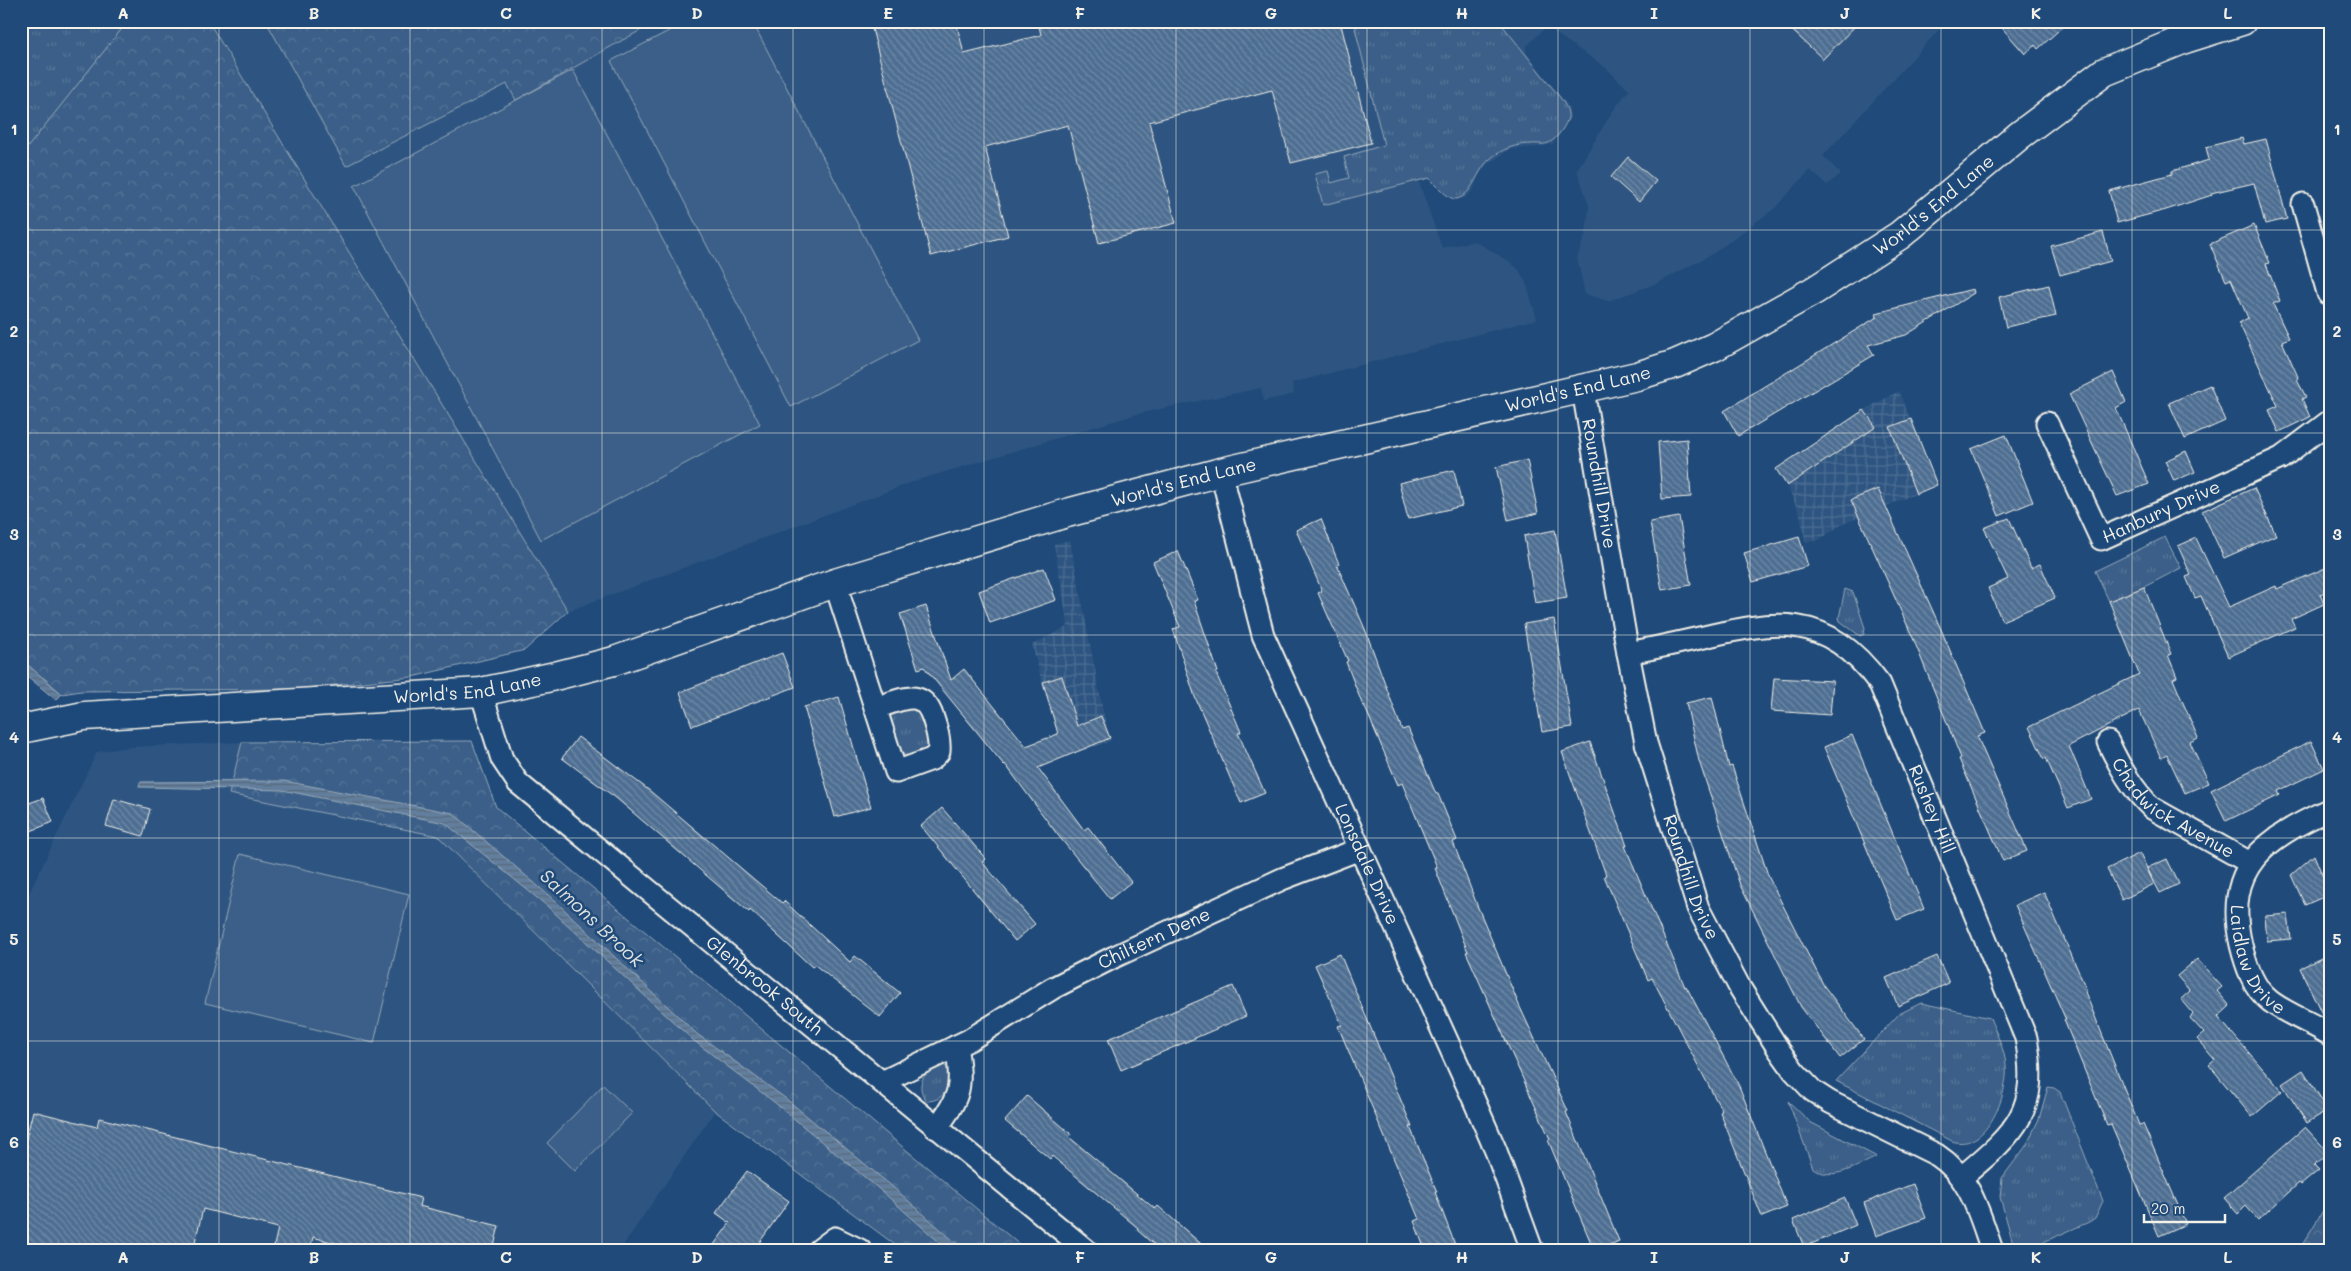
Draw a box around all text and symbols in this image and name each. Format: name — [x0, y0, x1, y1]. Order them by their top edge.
text: A — [117, 2, 129, 23]
text: B — [309, 2, 319, 23]
text: C — [500, 2, 512, 23]
text: D — [691, 2, 703, 23]
text: E — [883, 2, 893, 23]
text: F — [1075, 2, 1085, 23]
text: G — [1265, 2, 1277, 23]
text: H — [1456, 2, 1468, 23]
text: I — [1650, 2, 1658, 23]
text: J — [1840, 2, 1850, 23]
text: K — [2031, 2, 2041, 23]
text: L — [2223, 2, 2233, 23]
text: 1 — [10, 118, 18, 139]
text: 1 — [2333, 118, 2341, 139]
street label: World's End Lane — [1868, 149, 1999, 260]
text: 2 — [10, 320, 19, 341]
text: 2 — [2333, 320, 2342, 341]
street label: World's End Lane — [1502, 359, 1654, 417]
street label: Roundhill Drive — [1577, 417, 1623, 550]
street label: World's End Lane — [1108, 451, 1259, 512]
street label: Hanbury Drive — [2098, 474, 2224, 548]
text: 3 — [9, 523, 19, 544]
text: 3 — [2332, 523, 2342, 544]
street label: World's End Lane — [393, 666, 544, 708]
text: 4 — [9, 726, 19, 747]
text: 4 — [2332, 726, 2342, 747]
street label: Chadwick Avenue — [2107, 753, 2239, 863]
street label: Rushey Hill — [1904, 761, 1962, 857]
street label: Lonsdale Drive — [1330, 799, 1406, 928]
street label: Roundhill Drive — [1658, 811, 1725, 943]
water label: Salmons Brook — [535, 863, 650, 973]
street label: Chiltern Dene — [1093, 901, 1214, 974]
street label: Laidlaw Drive — [2226, 905, 2290, 1019]
text: 5 — [9, 928, 19, 949]
text: 5 — [2332, 928, 2342, 949]
street label: Glenbrook South — [701, 929, 829, 1040]
text: 6 — [9, 1131, 19, 1152]
text: 6 — [2332, 1131, 2342, 1152]
scale bar — [2144, 1191, 2225, 1223]
text: 20 m — [2151, 1198, 2185, 1218]
text: A — [117, 1246, 129, 1267]
text: B — [309, 1246, 319, 1267]
text: C — [500, 1246, 512, 1267]
text: D — [691, 1246, 703, 1267]
text: E — [883, 1246, 893, 1267]
text: F — [1075, 1246, 1085, 1267]
text: G — [1265, 1246, 1277, 1267]
text: H — [1456, 1246, 1468, 1267]
text: I — [1650, 1246, 1658, 1267]
text: J — [1840, 1246, 1850, 1267]
text: K — [2031, 1246, 2041, 1267]
text: L — [2223, 1246, 2233, 1267]

